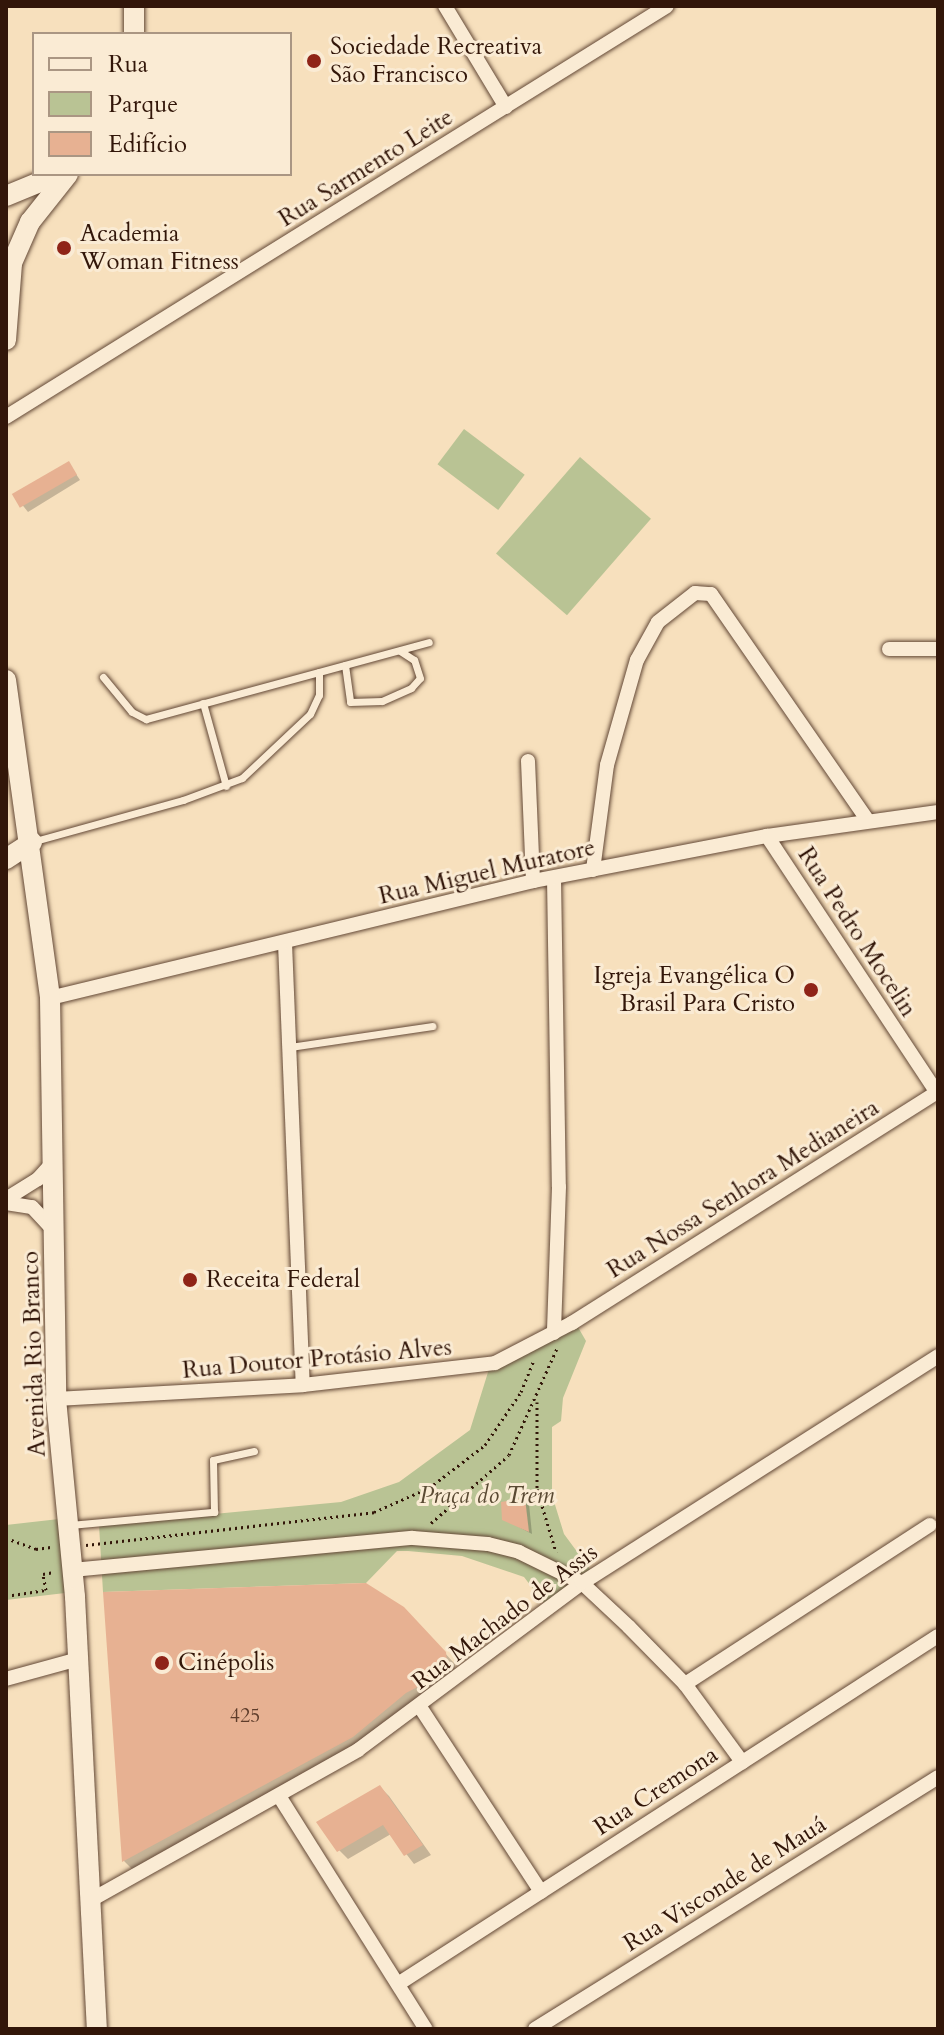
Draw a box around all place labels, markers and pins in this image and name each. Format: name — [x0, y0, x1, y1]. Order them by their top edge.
place label: Sociedade Recreativa São Francisco — [330, 33, 542, 89]
marker: Sociedade Recreativa São Francisco — [305, 52, 323, 70]
place label: Academia Woman Fitness — [80, 220, 239, 276]
marker: Academia Woman Fitness — [55, 239, 73, 257]
place label: Igreja Evangélica O Brasil Para Cristo — [593, 962, 795, 1018]
marker: Igreja Evangélica O Brasil Para Cristo — [802, 981, 820, 999]
place label: Receita Federal — [206, 1266, 360, 1294]
marker: Receita Federal — [181, 1271, 199, 1289]
place label: Cinépolis — [178, 1649, 274, 1677]
marker: Cinépolis — [153, 1654, 171, 1672]

